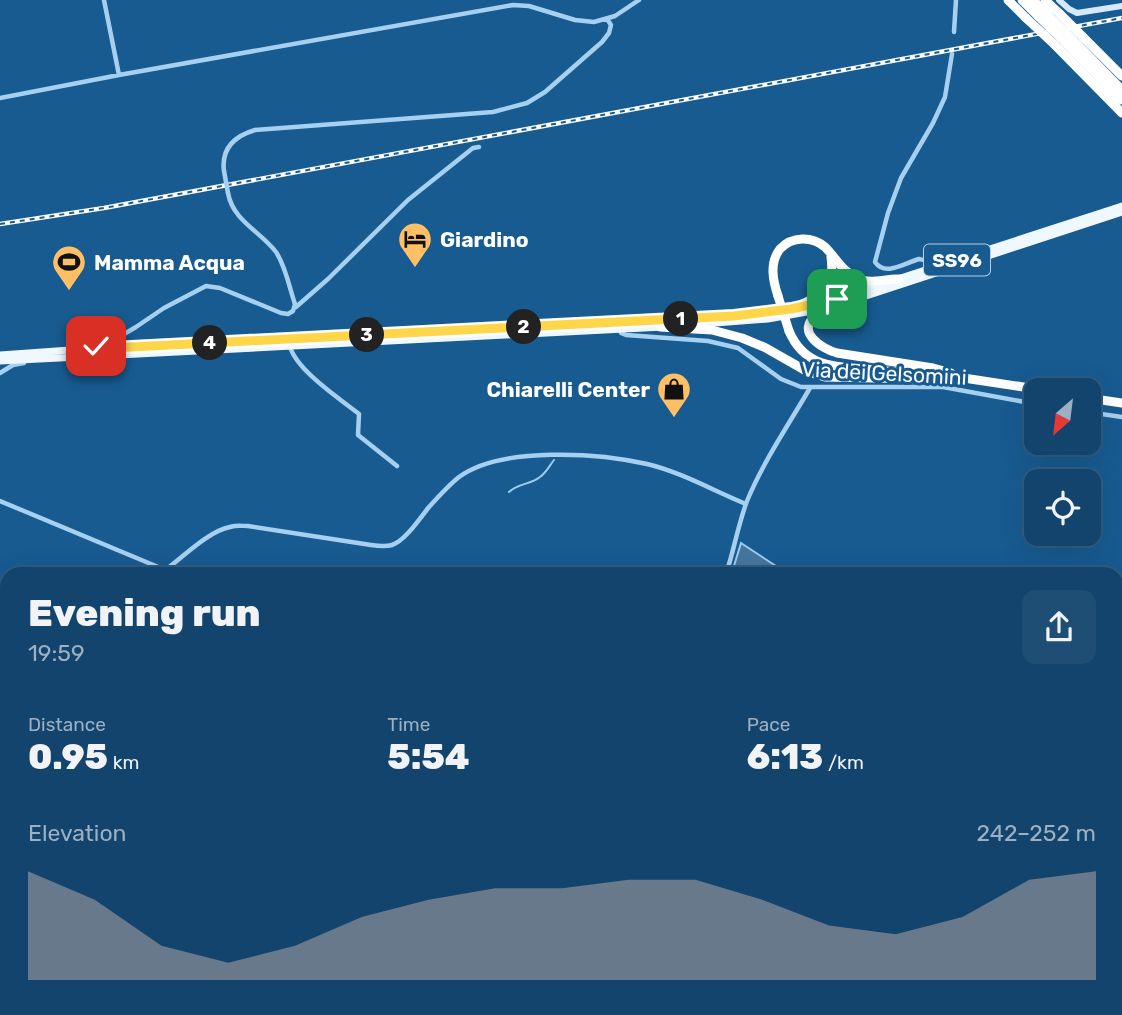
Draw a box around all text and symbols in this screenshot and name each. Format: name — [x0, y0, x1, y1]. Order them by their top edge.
hotel icon: Giardino — [396, 220, 434, 269]
place label: Giardino — [440, 227, 529, 252]
sports icon: Mamma Acqua — [50, 243, 88, 292]
road number: SS96 — [924, 244, 990, 276]
place label: Mamma Acqua — [94, 250, 245, 275]
pin — [807, 269, 867, 329]
icon: arrive — [818, 280, 856, 318]
pin: 1 — [664, 302, 698, 336]
text: 1 — [676, 307, 685, 330]
pin: 2 — [506, 310, 542, 344]
text: 2 — [517, 315, 530, 338]
pin — [66, 316, 126, 376]
pin: 3 — [350, 318, 384, 352]
text: 3 — [360, 323, 373, 346]
pin: 4 — [192, 326, 228, 360]
icon: check — [77, 327, 115, 365]
text: 4 — [203, 331, 216, 354]
street label: Via dei Gelsomini — [801, 356, 967, 390]
shop icon: Chiarelli Center — [655, 370, 693, 419]
place label: Chiarelli Center — [486, 377, 650, 402]
north arrow — [1024, 378, 1101, 455]
map controls — [1024, 378, 1101, 546]
button: locate — [1024, 469, 1101, 546]
text: Evening run — [28, 590, 261, 636]
button: share — [1022, 590, 1096, 664]
text: 19:59 — [28, 639, 85, 667]
text: Distance — [28, 713, 106, 736]
text: Time — [387, 713, 430, 736]
text: Pace — [747, 713, 790, 736]
text: 0.95 — [28, 736, 108, 778]
text: 5:54 — [387, 736, 470, 778]
text: 6:13 — [747, 736, 823, 778]
text: km — [108, 751, 139, 774]
text: /km — [823, 751, 864, 774]
text: Elevation — [28, 819, 127, 847]
text: 242–252 m — [976, 819, 1096, 847]

